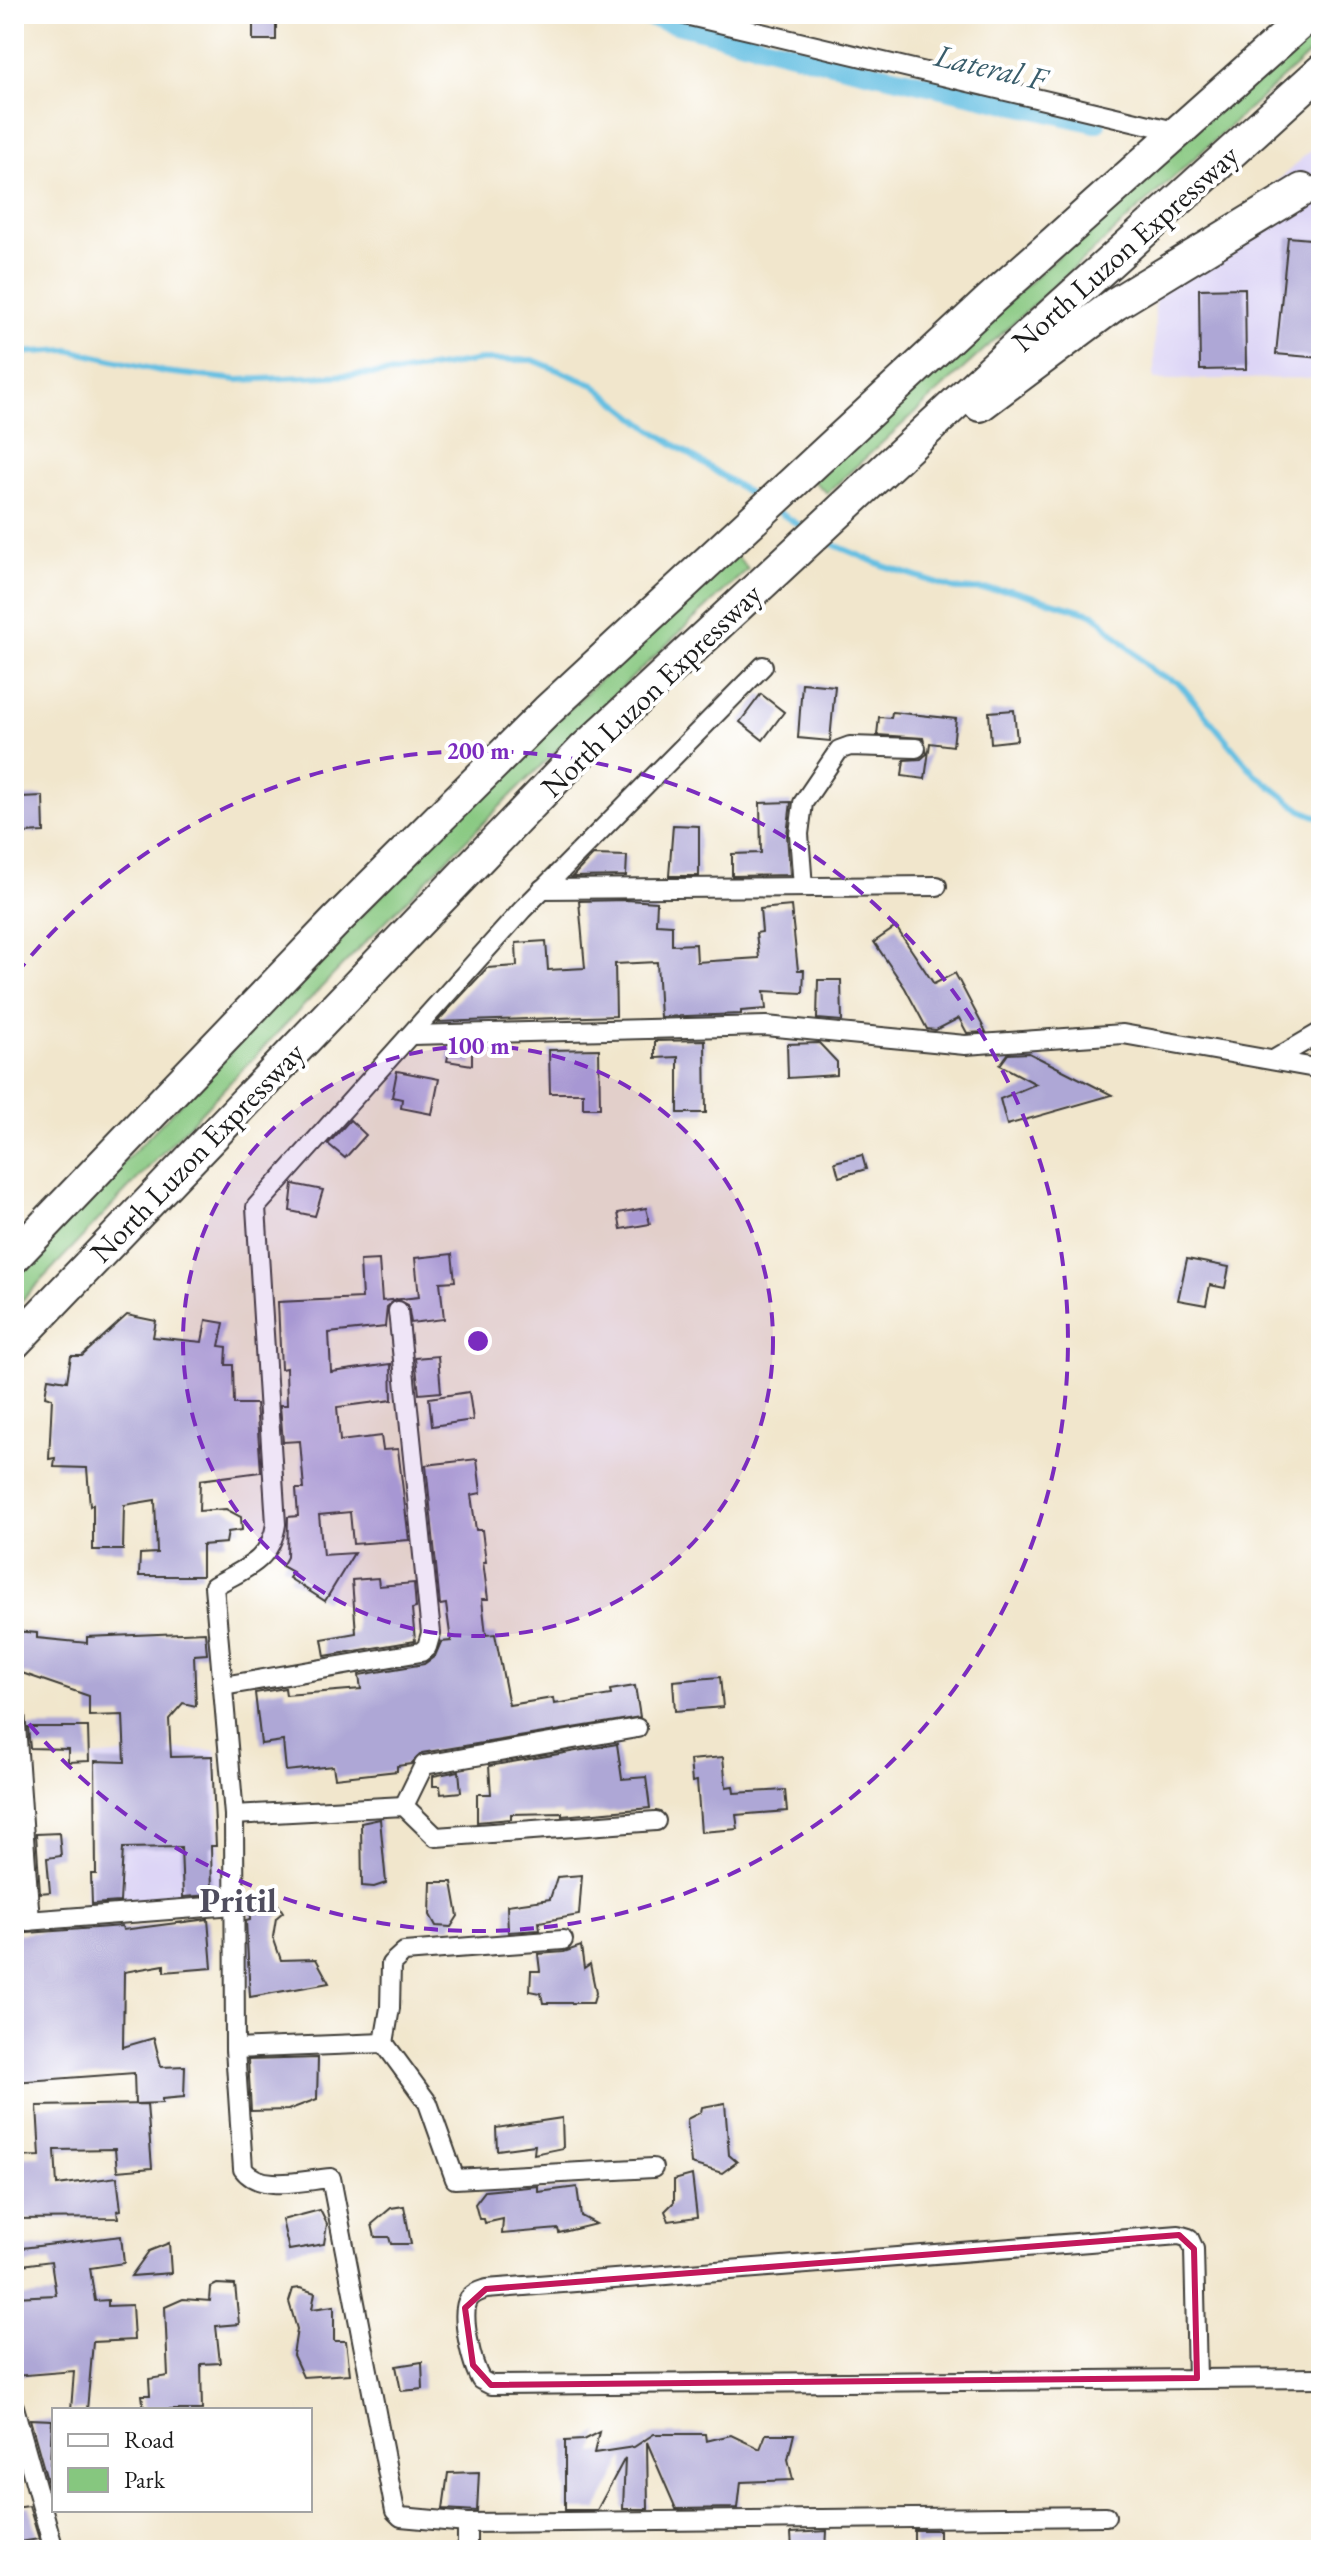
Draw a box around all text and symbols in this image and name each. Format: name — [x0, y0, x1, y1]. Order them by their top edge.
water label: Lateral F — [930, 34, 1053, 101]
street label: North Luzon Expressway — [1003, 135, 1247, 360]
street label: North Luzon Expressway — [532, 574, 770, 806]
text: 200 m — [446, 735, 510, 766]
text: 100 m — [446, 1030, 510, 1061]
street label: North Luzon Expressway — [81, 1033, 313, 1271]
centre of rings — [464, 1327, 492, 1355]
district label: Pritil — [199, 1878, 277, 1922]
legend — [52, 2408, 312, 2512]
text: Road — [124, 2424, 175, 2455]
text: Park — [124, 2464, 166, 2495]

